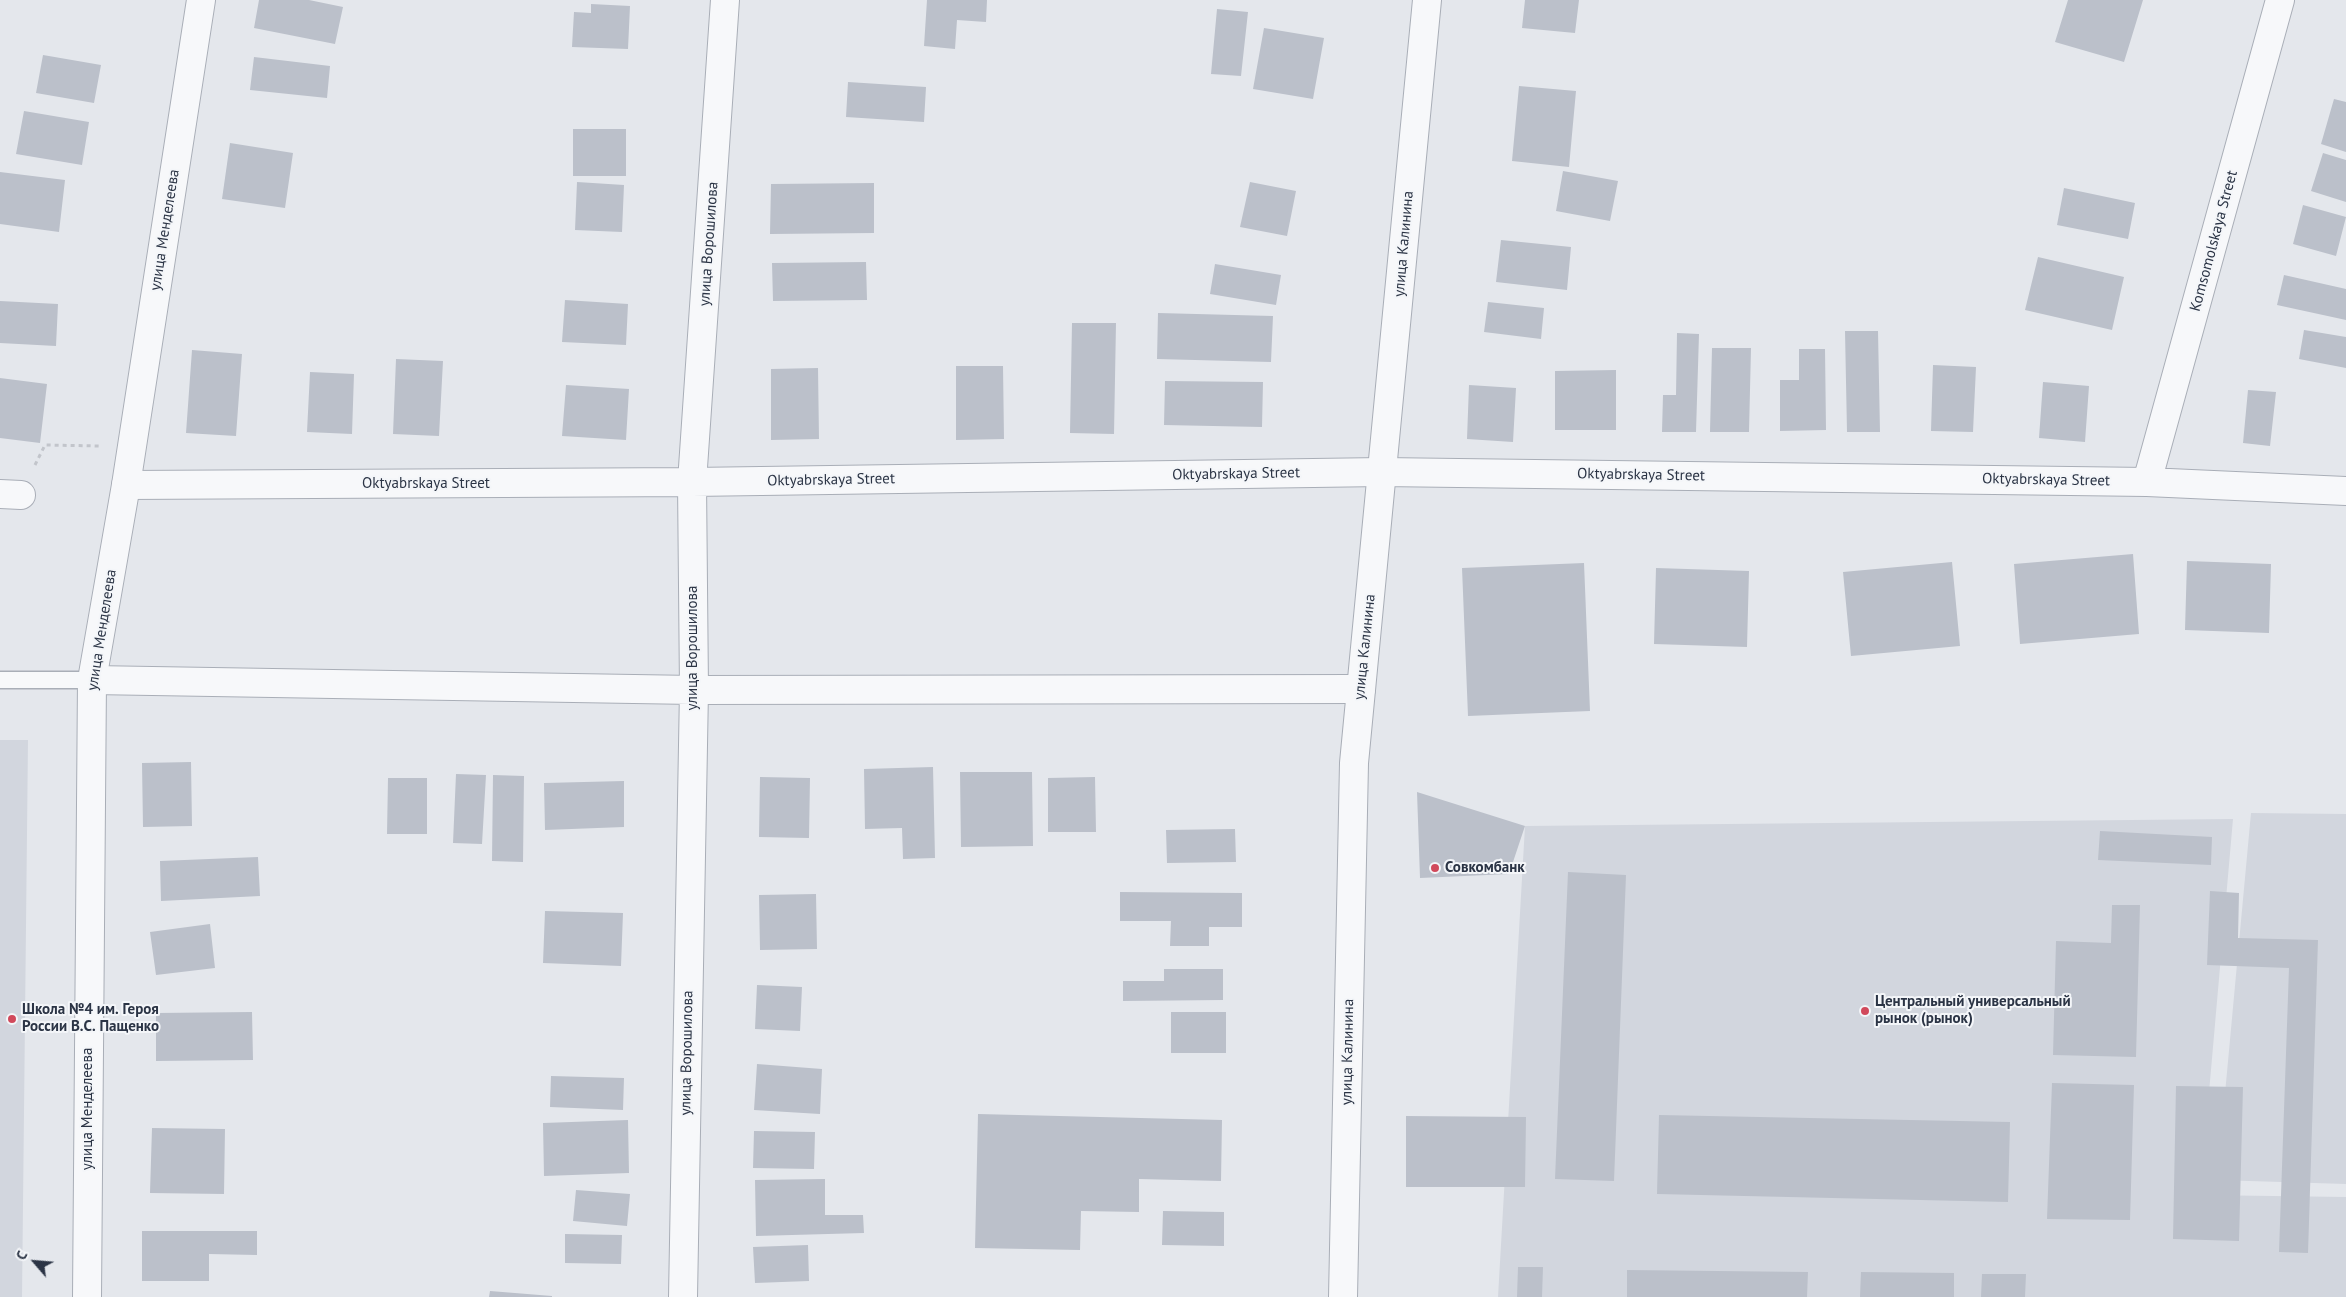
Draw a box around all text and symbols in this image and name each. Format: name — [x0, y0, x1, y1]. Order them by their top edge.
street label: улица Менделеева — [147, 168, 183, 292]
street label: Komsomolskaya Street — [2187, 169, 2241, 313]
street label: улица Ворошилова — [696, 181, 722, 307]
street label: улица Калинина — [1390, 190, 1418, 298]
street label: Oktyabrskaya Street — [1172, 464, 1300, 484]
street label: Oktyabrskaya Street — [1577, 465, 1705, 485]
street label: Oktyabrskaya Street — [767, 470, 895, 490]
street label: Oktyabrskaya Street — [1982, 470, 2110, 490]
street label: Oktyabrskaya Street — [362, 475, 490, 493]
street label: улица Менделеева — [84, 568, 120, 692]
street label: улица Ворошилова — [684, 586, 702, 710]
street label: улица Калинина — [1350, 593, 1380, 701]
place label: Совкомбанк — [1445, 859, 1525, 877]
marker: Совкомбанк — [1429, 862, 1441, 874]
street label: улица Ворошилова — [677, 990, 697, 1116]
place label: Центральный универсальный рынок (рынок) — [1875, 993, 2071, 1028]
street label: улица Калинина — [1338, 999, 1358, 1105]
place label: Школа №4 им. Героя России В.С. Пащенко — [22, 1001, 159, 1036]
marker: Центральный универсальный рынок (рынок) — [1859, 1005, 1871, 1017]
marker: Школа №4 им. Героя России В.С. Пащенко — [6, 1013, 18, 1025]
street label: улица Менделеева — [79, 1048, 97, 1170]
north arrow — [10, 1237, 60, 1287]
text: С — [12, 1248, 31, 1263]

